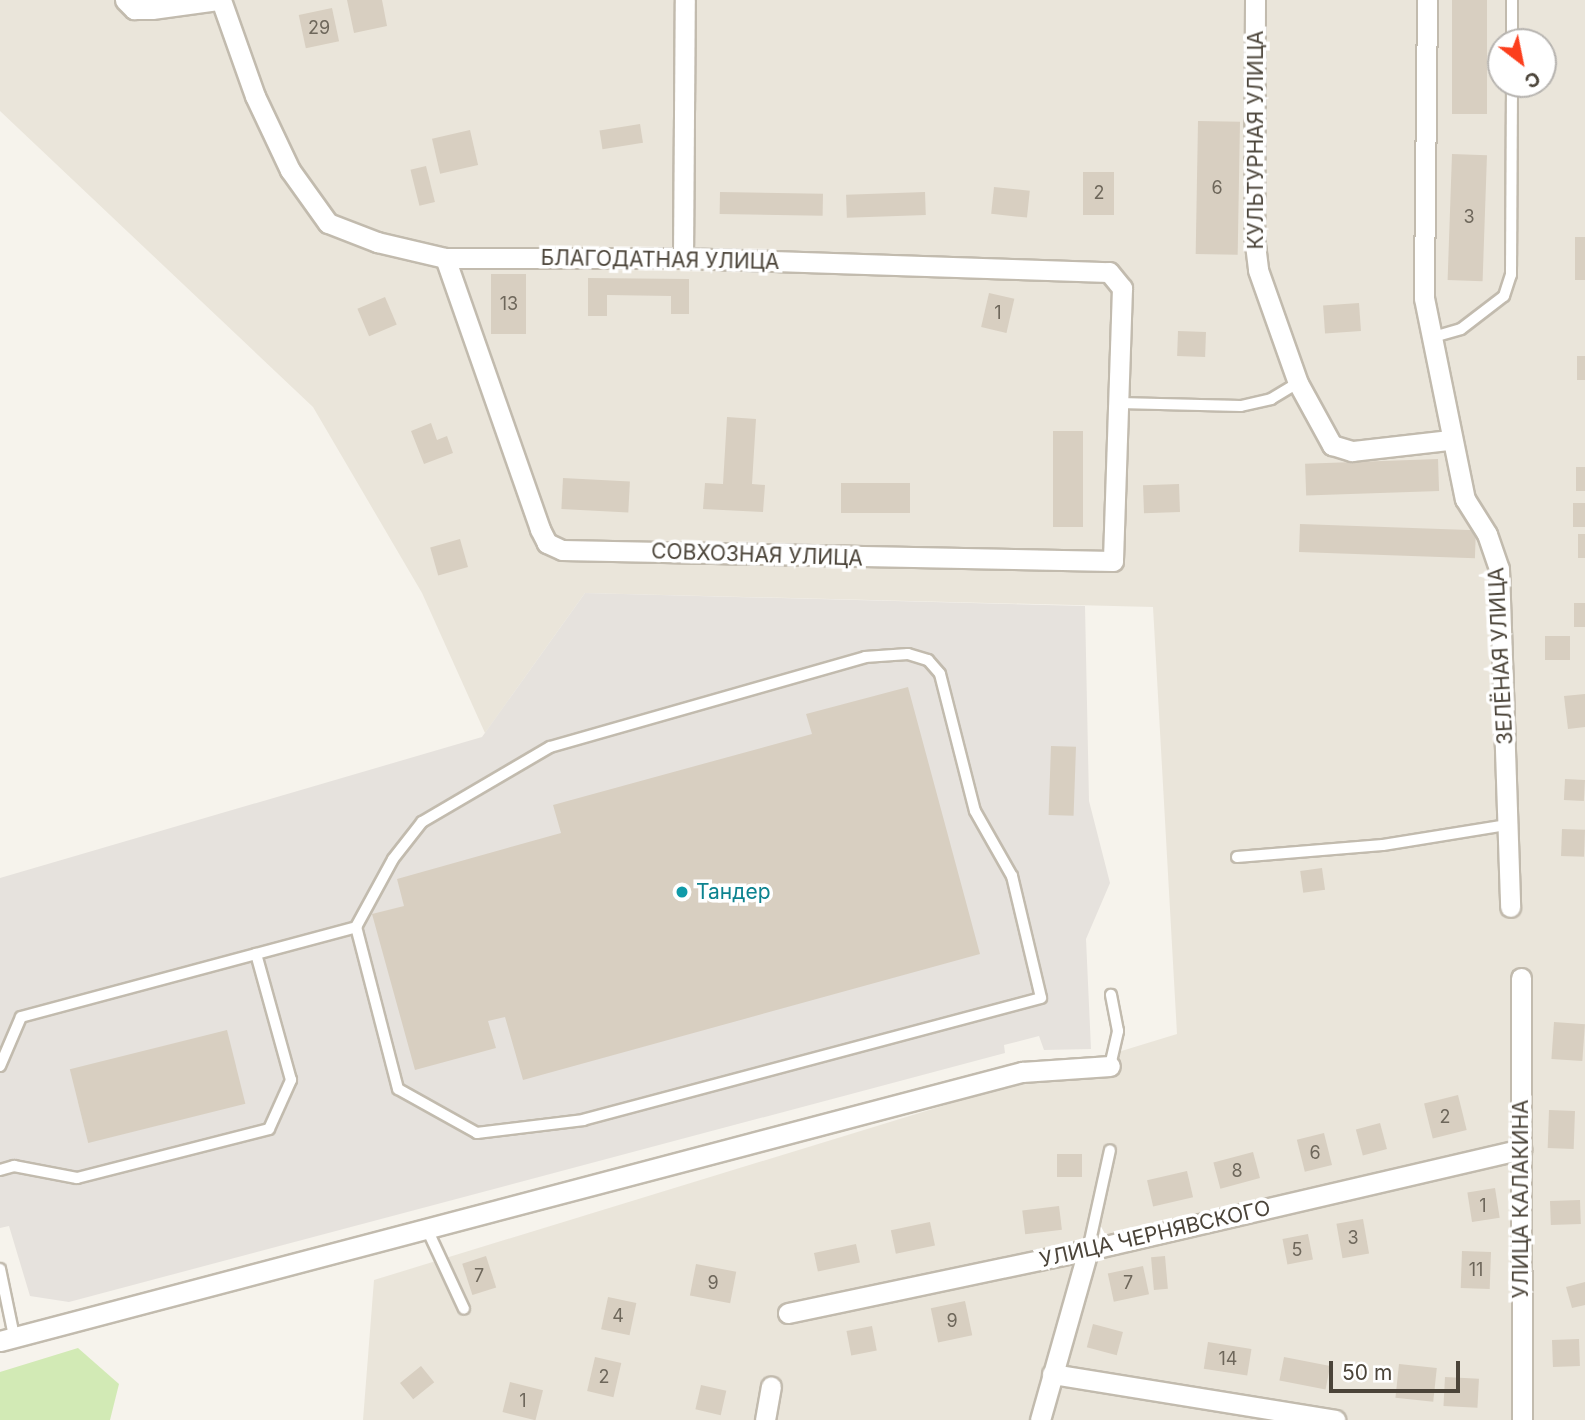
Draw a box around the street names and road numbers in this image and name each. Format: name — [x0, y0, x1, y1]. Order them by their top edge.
street label: КУЛЬТУРНАЯ УЛИЦА — [1243, 30, 1269, 250]
street label: БЛАГОДАТНАЯ УЛИЦА — [540, 245, 780, 275]
street label: СОВХОЗНАЯ УЛИЦА — [651, 539, 863, 571]
street label: ЗЕЛЁНАЯ УЛИЦА — [1484, 567, 1518, 745]
street label: УЛИЦА КАЛАКИНА — [1508, 1099, 1534, 1299]
street label: УЛИЦА ЧЕРНЯВСКОГО — [1037, 1195, 1273, 1273]

